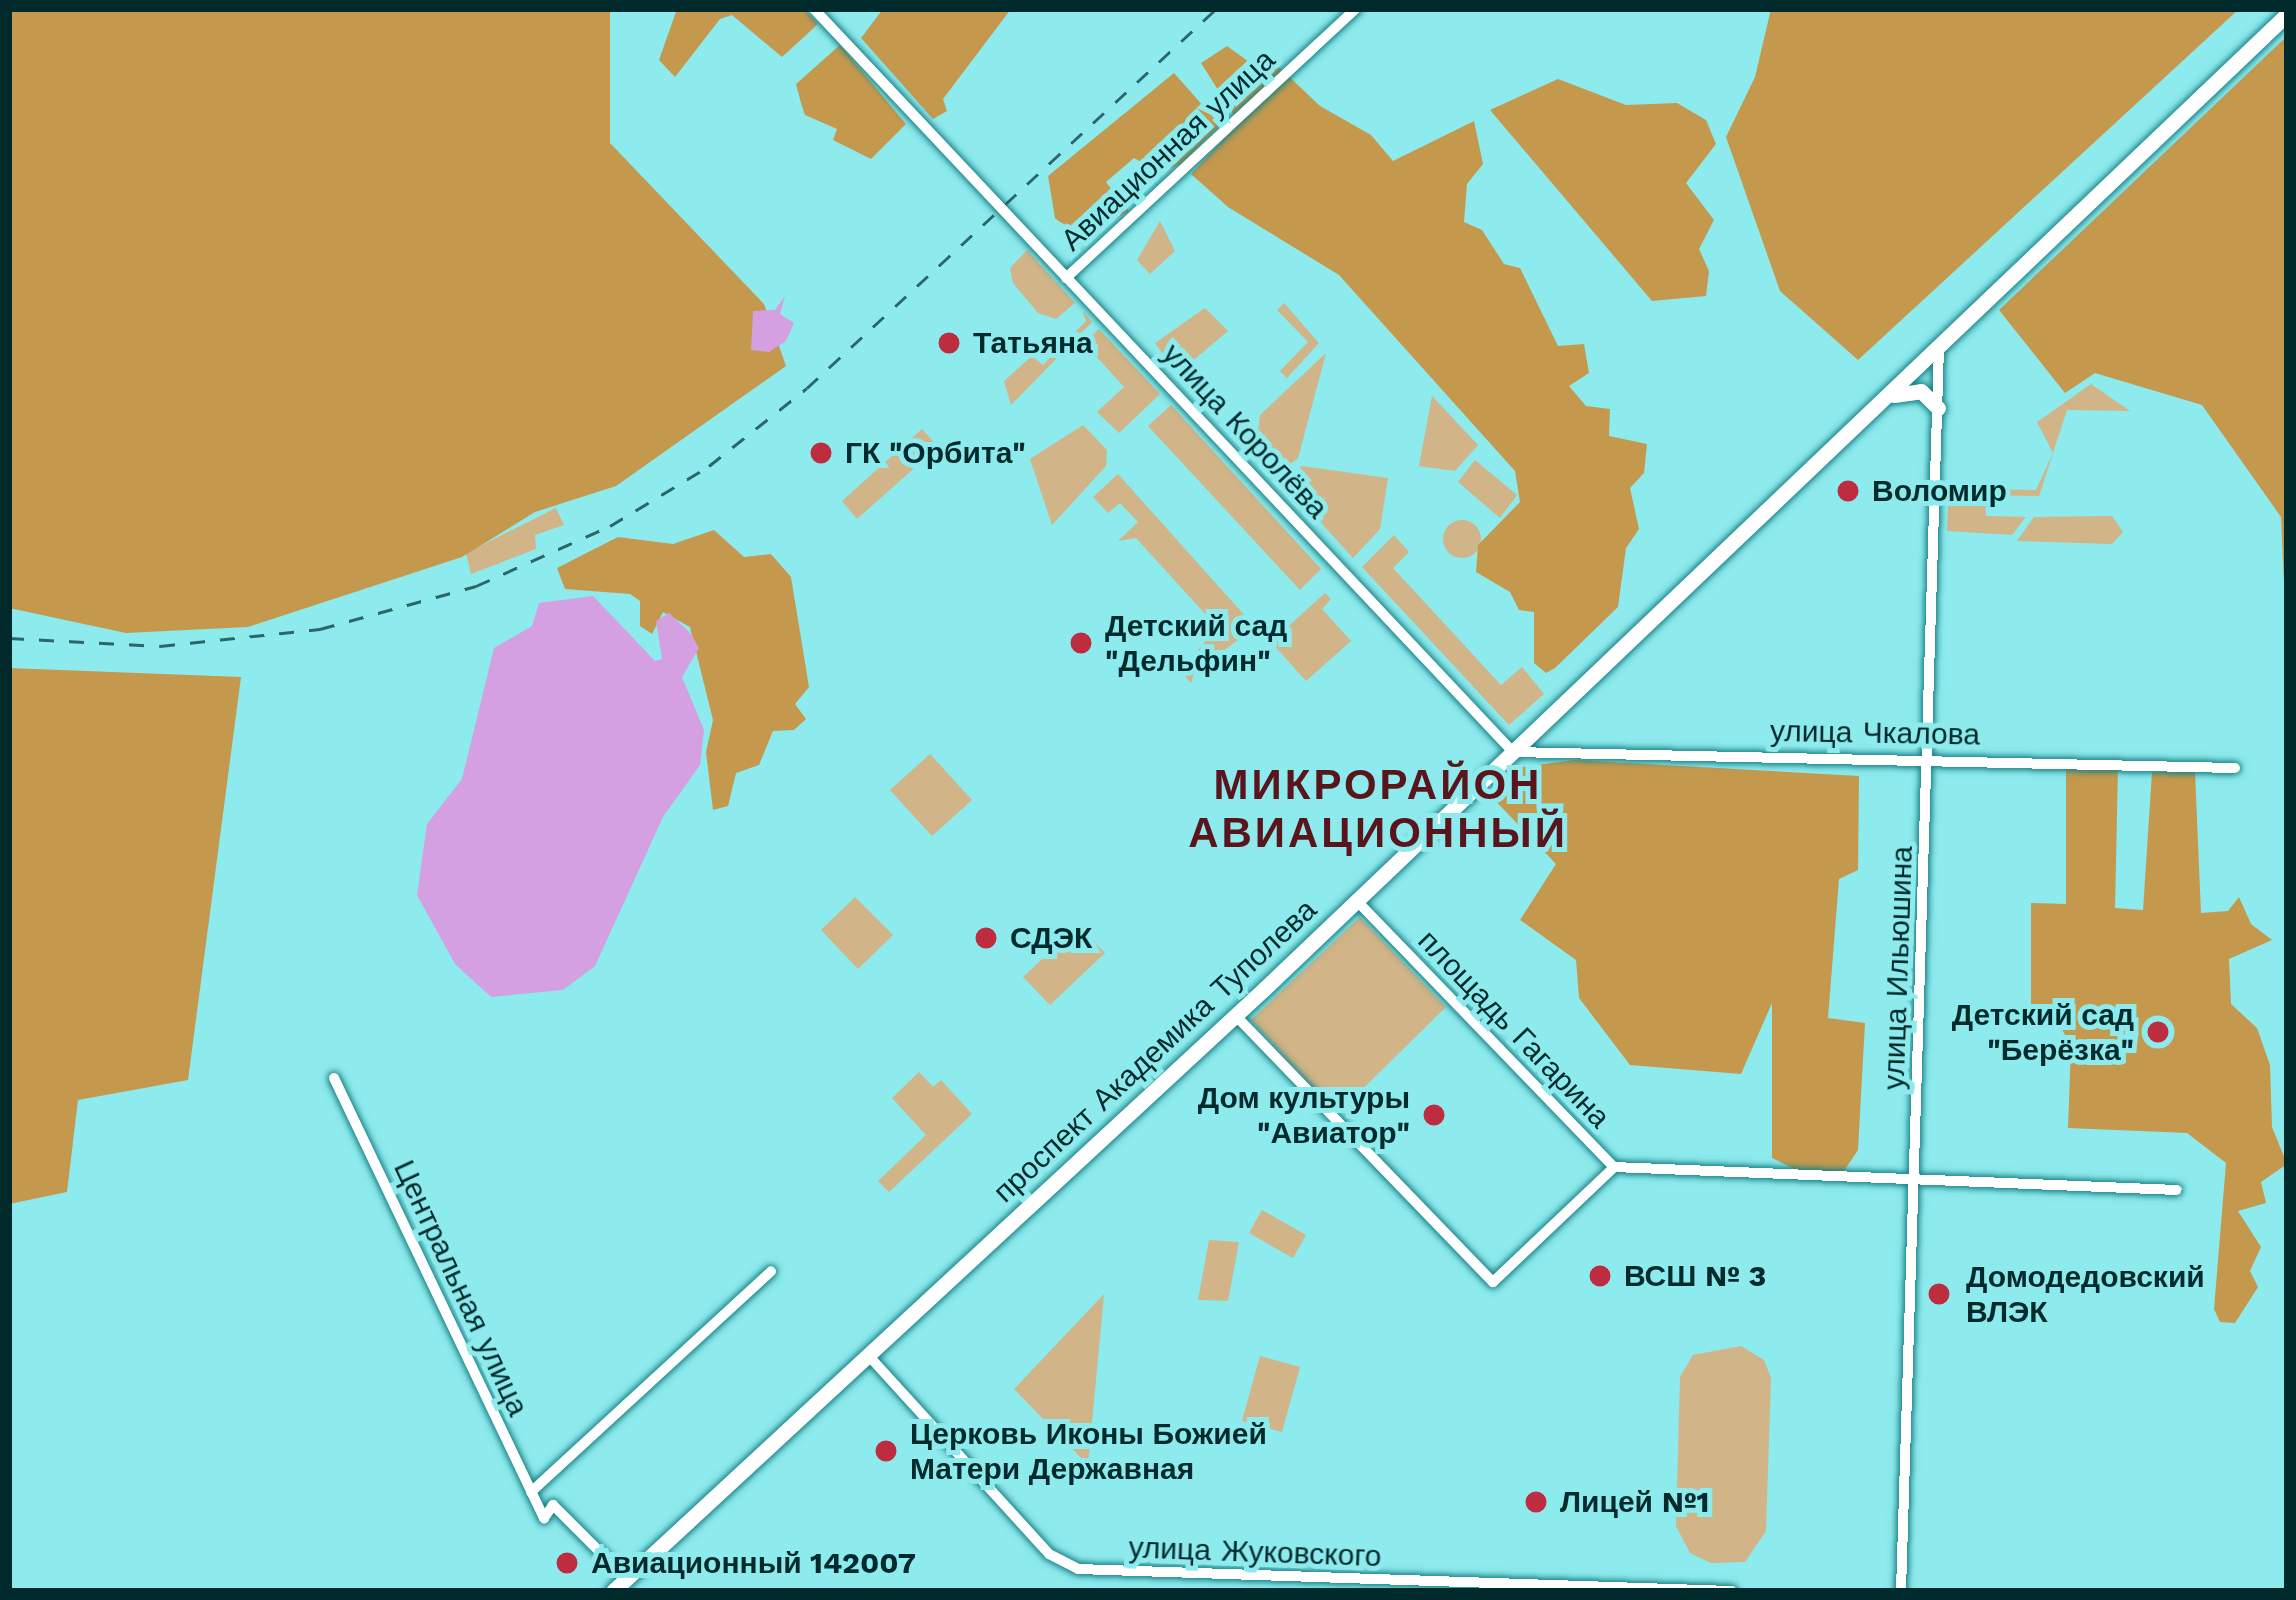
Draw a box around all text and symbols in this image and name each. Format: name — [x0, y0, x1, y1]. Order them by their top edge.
street label: Авиационная улица — [1054, 42, 1282, 258]
place label: Татьяна — [973, 325, 1093, 361]
marker: Татьяна — [936, 330, 962, 356]
street label: улица Королёва — [1155, 336, 1335, 526]
place label: ГК "Орбита" — [845, 435, 1026, 471]
marker: ГК "Орбита" — [808, 440, 834, 466]
place label: Воломир — [1872, 473, 2007, 509]
marker: Воломир — [1835, 478, 1861, 504]
place label: Детский сад "Дельфин" — [1105, 608, 1287, 678]
marker: Детский сад "Дельфин" — [1068, 630, 1094, 656]
street label: улица Чкалова — [1770, 713, 1980, 753]
district label: МИКРОРАЙОН АВИАЦИОННЫЙ — [1188, 760, 1568, 858]
street label: улица Ильюшина — [1876, 845, 1920, 1091]
street label: проспект Академика Туполева — [986, 892, 1324, 1210]
place label: СДЭК — [1010, 920, 1092, 956]
street label: площадь Гагарина — [1411, 923, 1617, 1135]
marker: СДЭК — [973, 925, 999, 951]
place label: Детский сад "Берёзка" — [1952, 997, 2134, 1068]
marker: Детский сад "Берёзка" — [2145, 1019, 2171, 1045]
place label: Дом культуры "Авиатор" — [1198, 1080, 1410, 1150]
marker: Дом культуры "Авиатор" — [1421, 1102, 1447, 1128]
street label: Центральная улица — [386, 1154, 536, 1422]
place label: ВСШ № 3 — [1624, 1258, 1766, 1294]
place label: Домодедовский ВЛЭК — [1966, 1259, 2205, 1330]
marker: ВСШ № 3 — [1587, 1263, 1613, 1289]
marker: Домодедовский ВЛЭК — [1923, 1278, 1955, 1310]
place label: Церковь Иконы Божией Матери Державная — [910, 1416, 1267, 1486]
marker: Церковь Иконы Божией Матери Державная — [873, 1438, 899, 1464]
place label: Лицей №1 — [1560, 1484, 1709, 1520]
marker: Лицей №1 — [1523, 1489, 1549, 1515]
street label: улица Жуковского — [1128, 1530, 1382, 1574]
place label: Авиационный 142007 — [591, 1545, 916, 1581]
marker: Авиационный 142007 — [554, 1550, 580, 1576]

